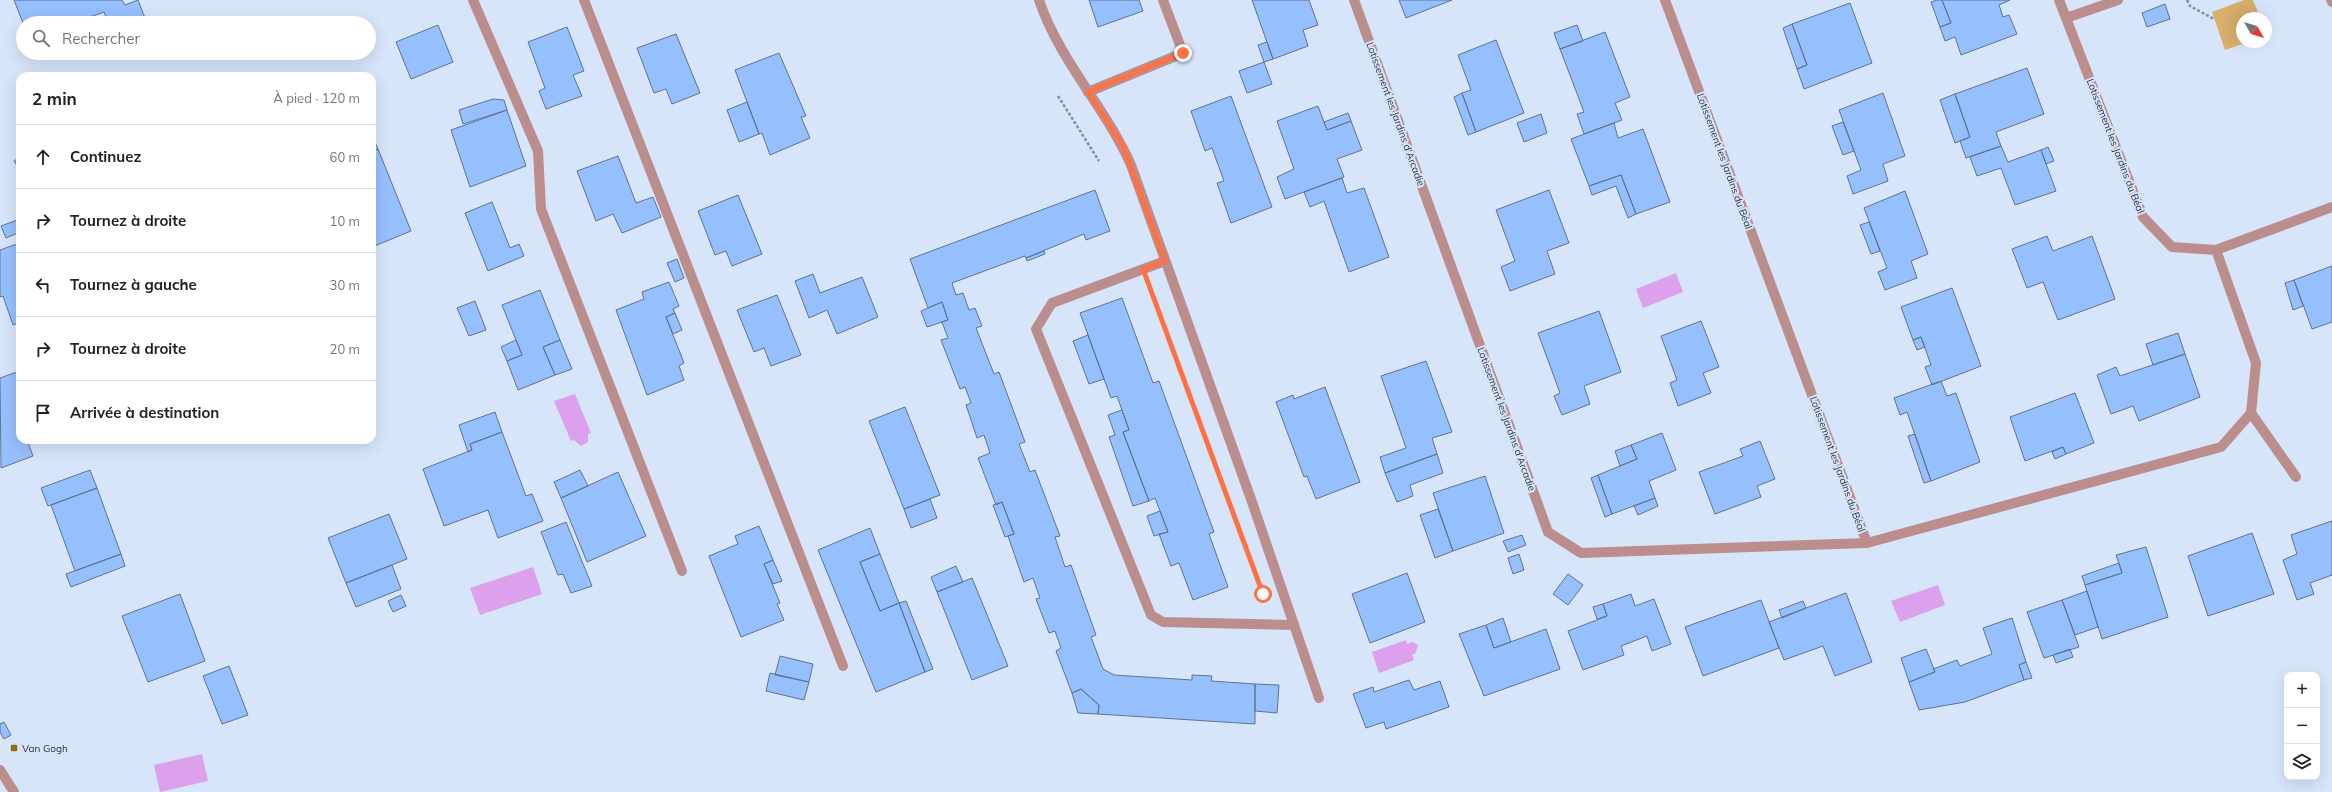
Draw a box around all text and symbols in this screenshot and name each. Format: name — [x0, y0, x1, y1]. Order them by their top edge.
north arrow — [2236, 12, 2272, 48]
search box — [16, 16, 376, 60]
icon: search — [30, 27, 52, 49]
text: Rechercher — [62, 29, 140, 48]
street label: Lotissement les Jardins d'Arcadie — [1363, 40, 1428, 188]
route end — [1174, 44, 1192, 62]
street label: Lotissement les Jardins du Béal — [2084, 77, 2147, 216]
text: 2 min — [32, 88, 77, 109]
text: À pied · 120 m — [273, 90, 360, 106]
street label: Lotissement les Jardins du Béal — [1694, 92, 1755, 231]
icon: ahead — [32, 146, 54, 168]
text: Continuez — [70, 147, 141, 166]
text: 60 m — [330, 149, 360, 165]
icon: right — [32, 210, 54, 232]
text: Tournez à droite — [70, 211, 186, 230]
text: 10 m — [330, 213, 360, 229]
icon: left — [32, 274, 54, 296]
text: Tournez à gauche — [70, 275, 197, 294]
text: 30 m — [330, 277, 360, 293]
icon: right — [32, 338, 54, 360]
text: Tournez à droite — [70, 339, 186, 358]
text: 20 m — [330, 341, 360, 357]
street label: Lotissement les Jardins d'Arcadie — [1474, 345, 1539, 493]
street label: Lotissement les Jardins du Béal — [1807, 395, 1868, 534]
icon: arrive — [32, 402, 54, 424]
text: Arrivée à destination — [70, 403, 219, 422]
route start — [1254, 585, 1272, 603]
map controls — [2284, 672, 2320, 780]
button: + — [2284, 672, 2320, 708]
button: − — [2284, 708, 2320, 744]
place label: Van Gogh — [22, 742, 68, 755]
marker: Van Gogh — [9, 743, 19, 753]
button: layers — [2284, 744, 2320, 780]

